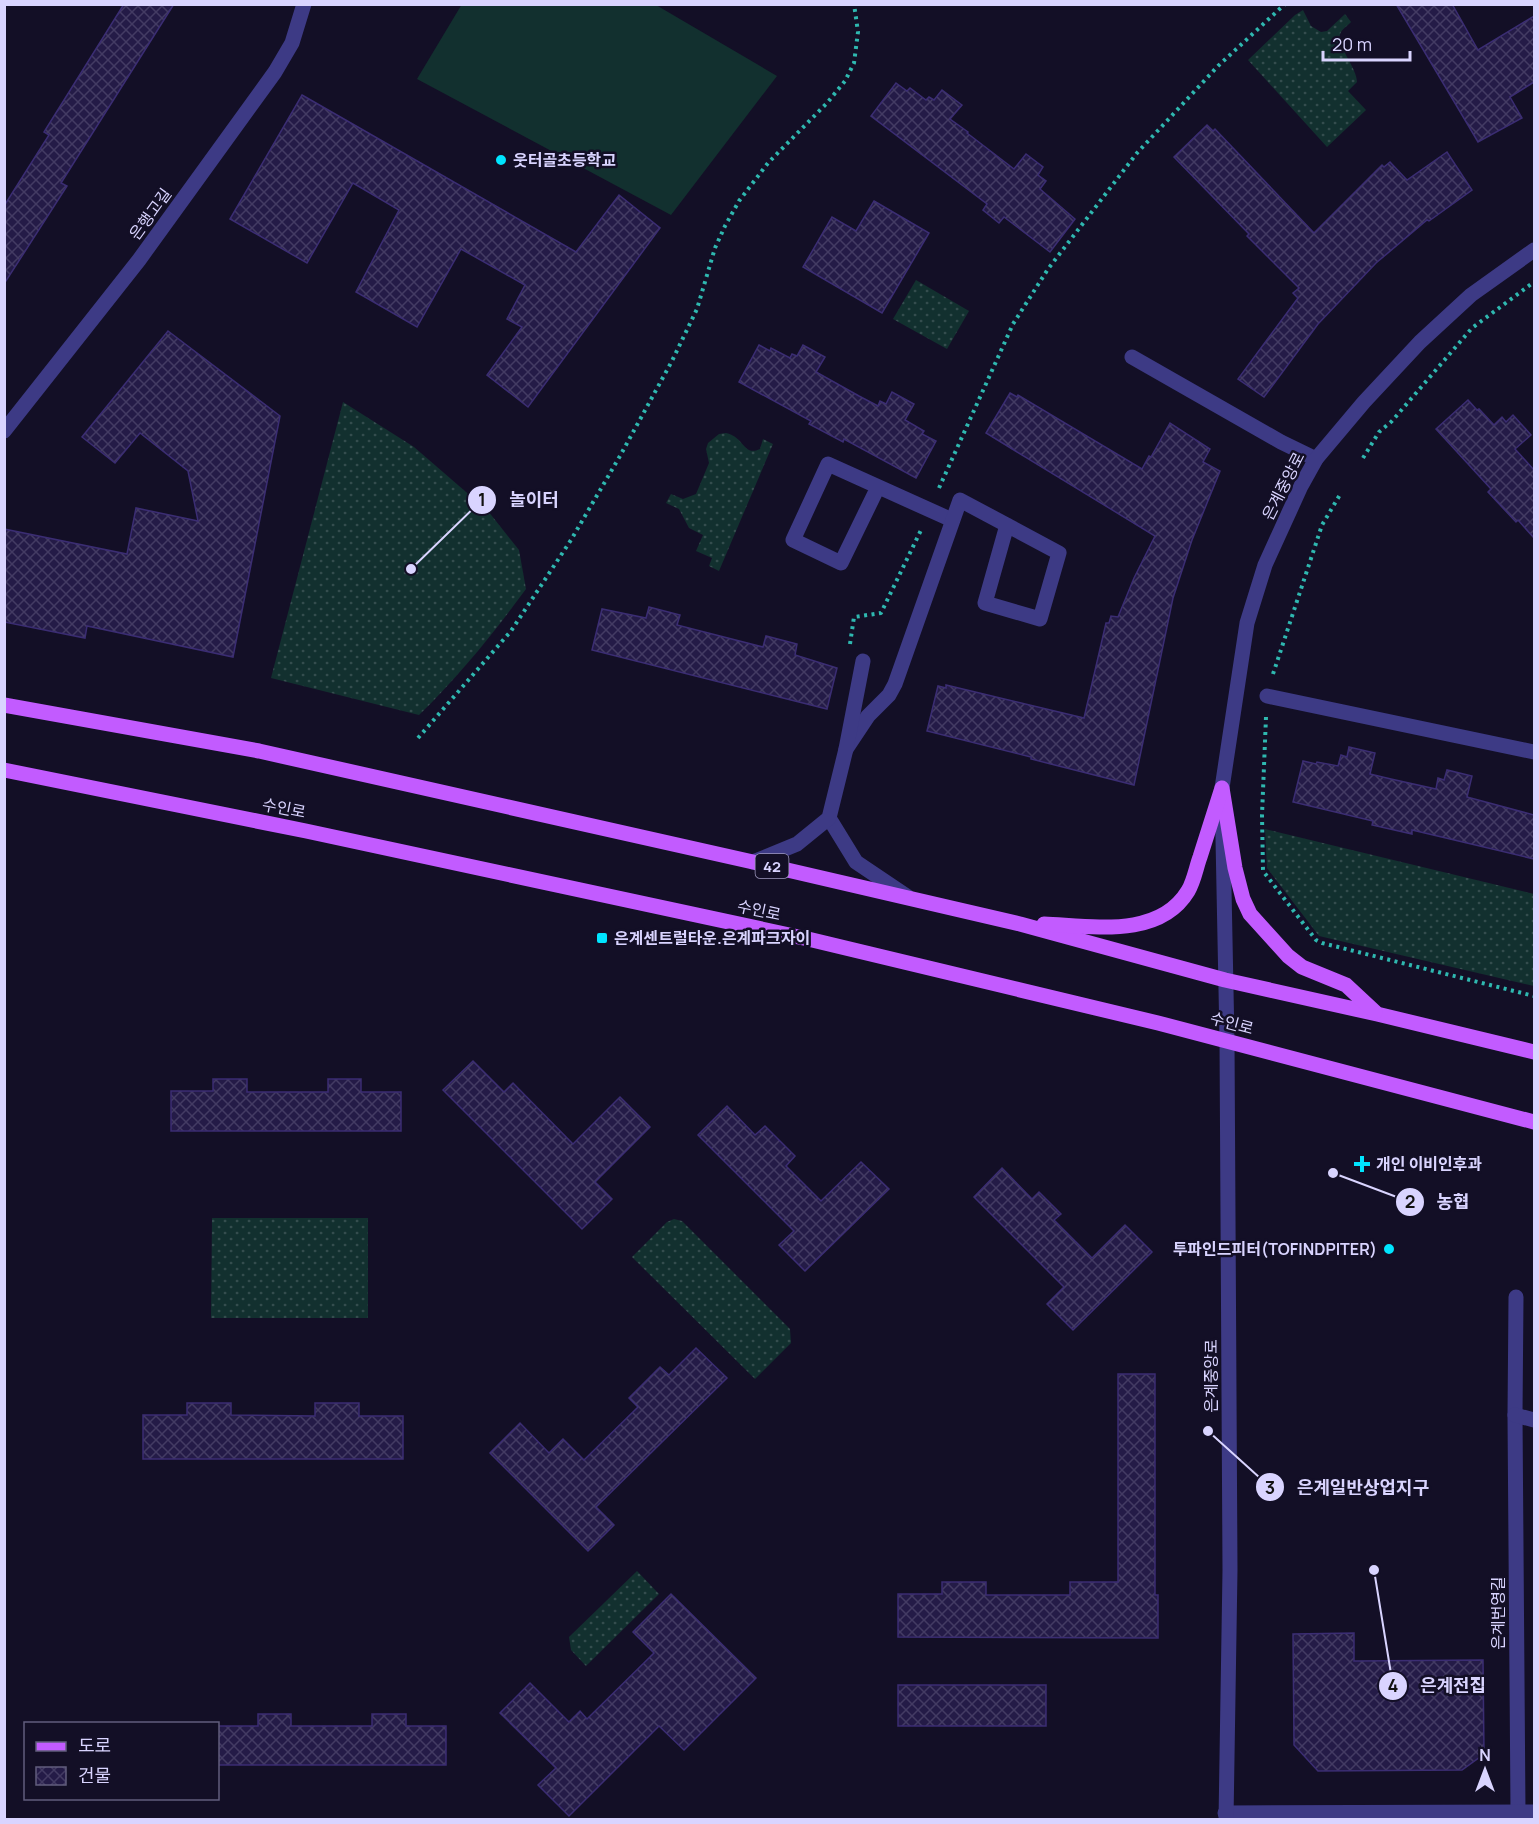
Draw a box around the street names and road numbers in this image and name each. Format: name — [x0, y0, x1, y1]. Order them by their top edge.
street label: 은행고길 — [124, 184, 176, 244]
street label: 은계중앙로 — [1256, 448, 1310, 524]
street label: 수인로 — [260, 793, 308, 823]
road number: 42 — [756, 854, 788, 878]
street label: 수인로 — [735, 895, 783, 925]
street label: 수인로 — [1208, 1007, 1256, 1039]
street label: 은계중앙로 — [1200, 1339, 1222, 1413]
street label: 은계번영길 — [1487, 1576, 1509, 1650]

